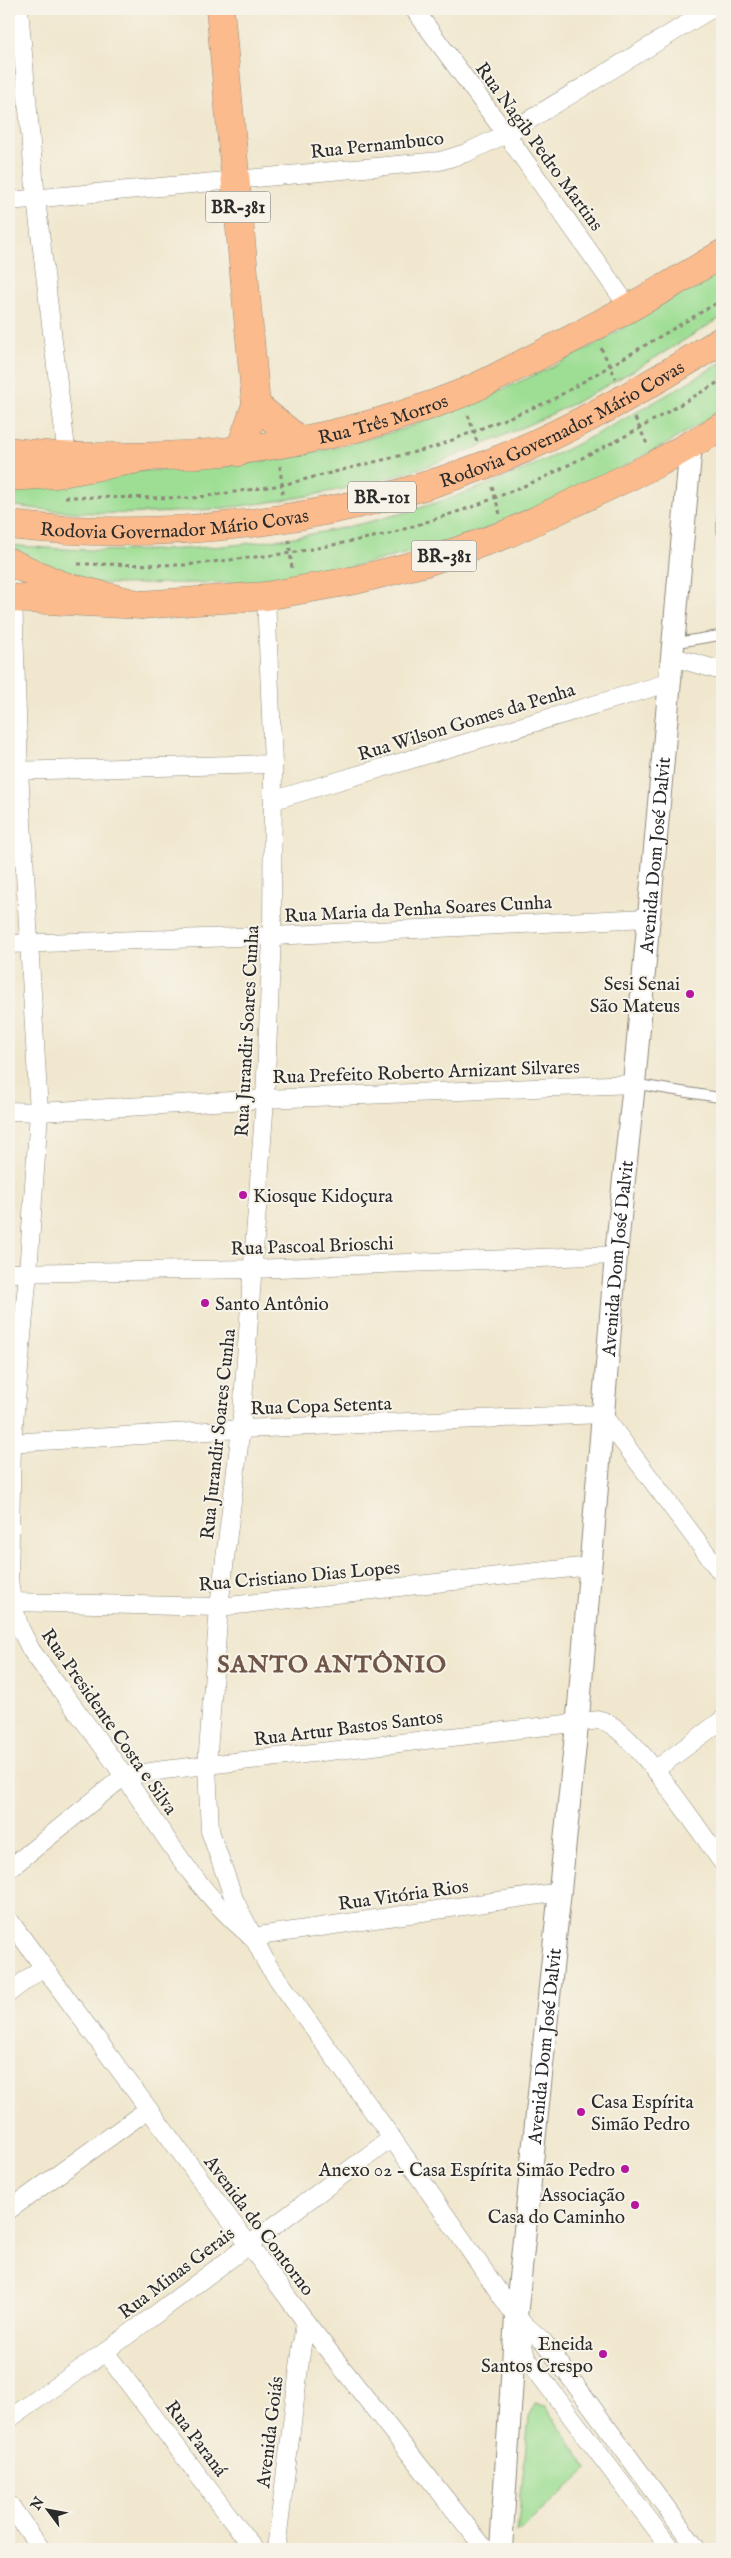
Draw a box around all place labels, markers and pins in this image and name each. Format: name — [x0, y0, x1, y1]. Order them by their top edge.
place label: Sesi Senai São Mateus — [590, 973, 680, 1019]
marker: Sesi Senai São Mateus — [684, 988, 696, 1000]
place label: Kiosque Kidoçura — [253, 1185, 394, 1209]
marker: Kiosque Kidoçura — [237, 1189, 249, 1201]
place label: Santo Antônio — [215, 1293, 329, 1317]
marker: Santo Antônio — [199, 1297, 211, 1309]
place label: Casa Espírita Simão Pedro — [591, 2091, 695, 2137]
marker: Casa Espírita Simão Pedro — [575, 2106, 587, 2118]
place label: Anexo 02 - Casa Espírita Simão Pedro — [318, 2159, 615, 2183]
marker: Anexo 02 - Casa Espírita Simão Pedro — [619, 2163, 631, 2175]
place label: Associação Casa do Caminho — [488, 2184, 625, 2230]
marker: Associação Casa do Caminho — [629, 2199, 641, 2211]
place label: Eneida Santos Crespo — [481, 2333, 594, 2379]
marker: Eneida Santos Crespo — [597, 2348, 609, 2360]

